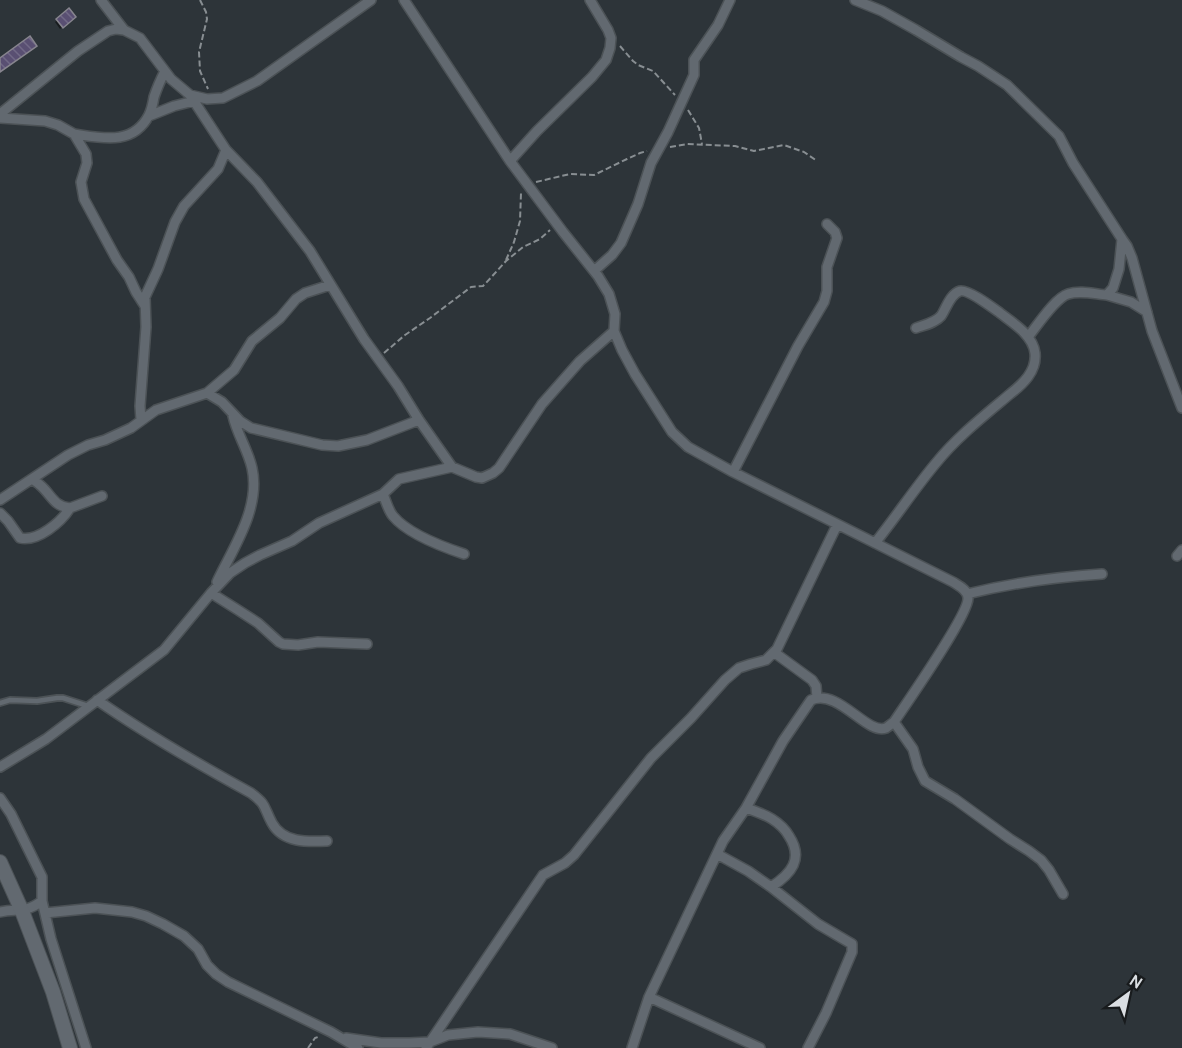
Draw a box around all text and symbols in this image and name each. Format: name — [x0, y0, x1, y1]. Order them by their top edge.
north arrow — [1098, 964, 1158, 1024]
text: N — [1126, 971, 1146, 993]

